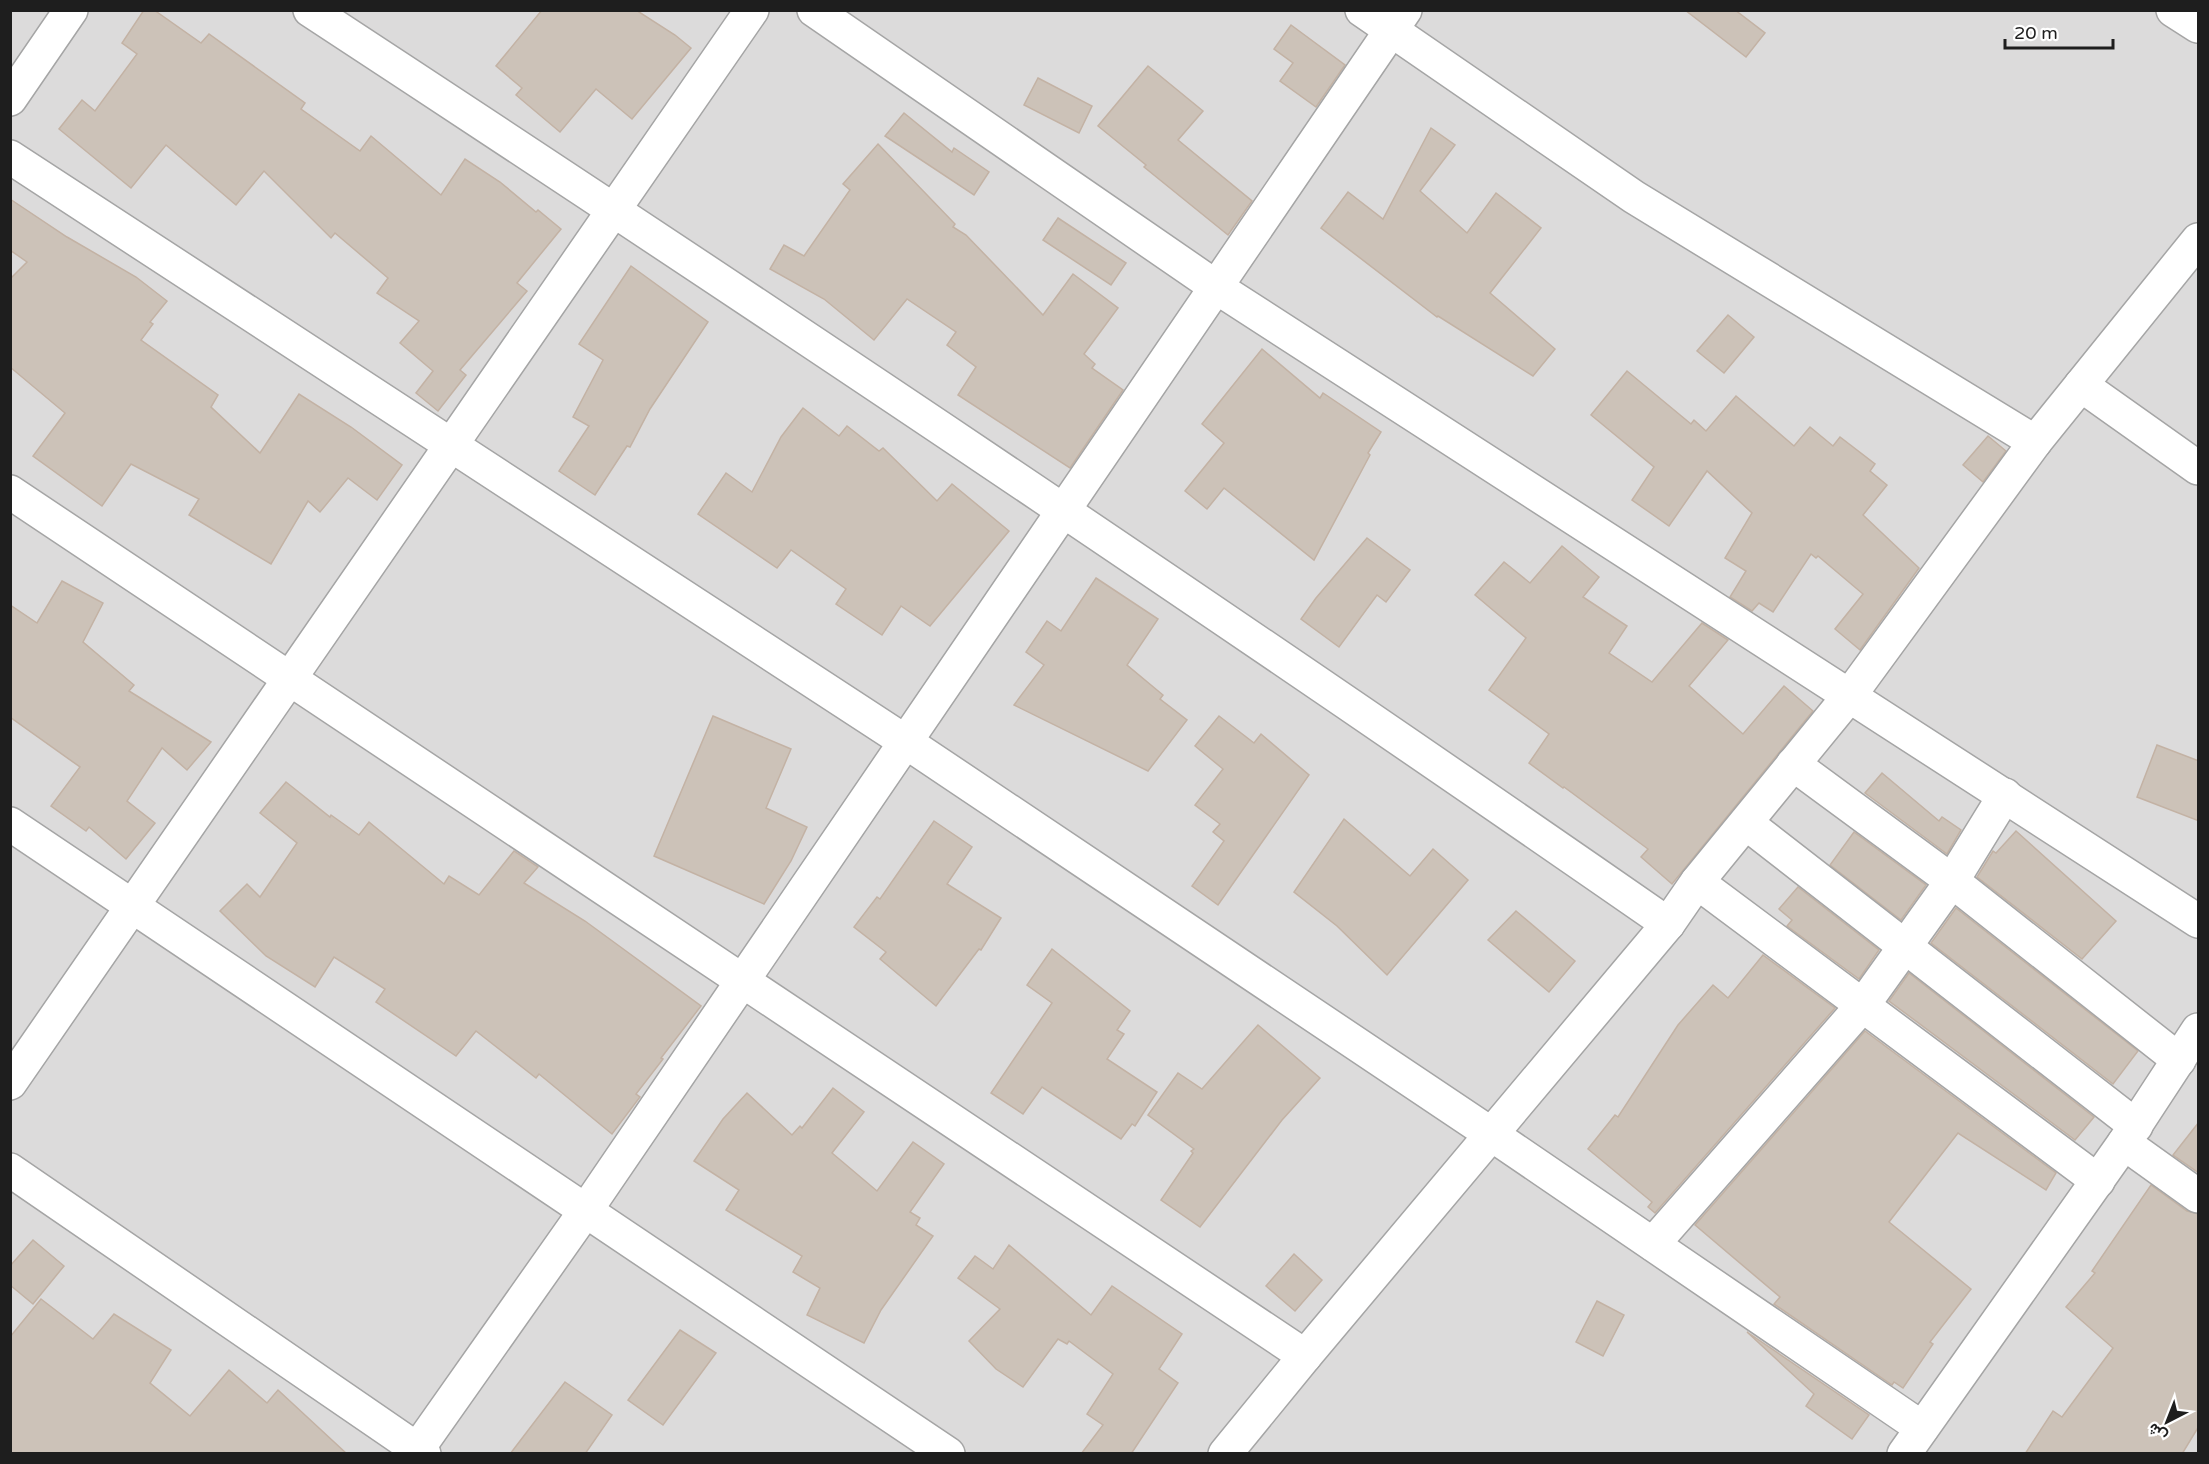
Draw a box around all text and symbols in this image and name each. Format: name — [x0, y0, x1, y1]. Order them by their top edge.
scale bar — [2005, 12, 2113, 50]
text: 20 m — [2014, 22, 2058, 44]
north arrow — [2137, 1392, 2197, 1452]
text: ش — [2144, 1419, 2171, 1446]

